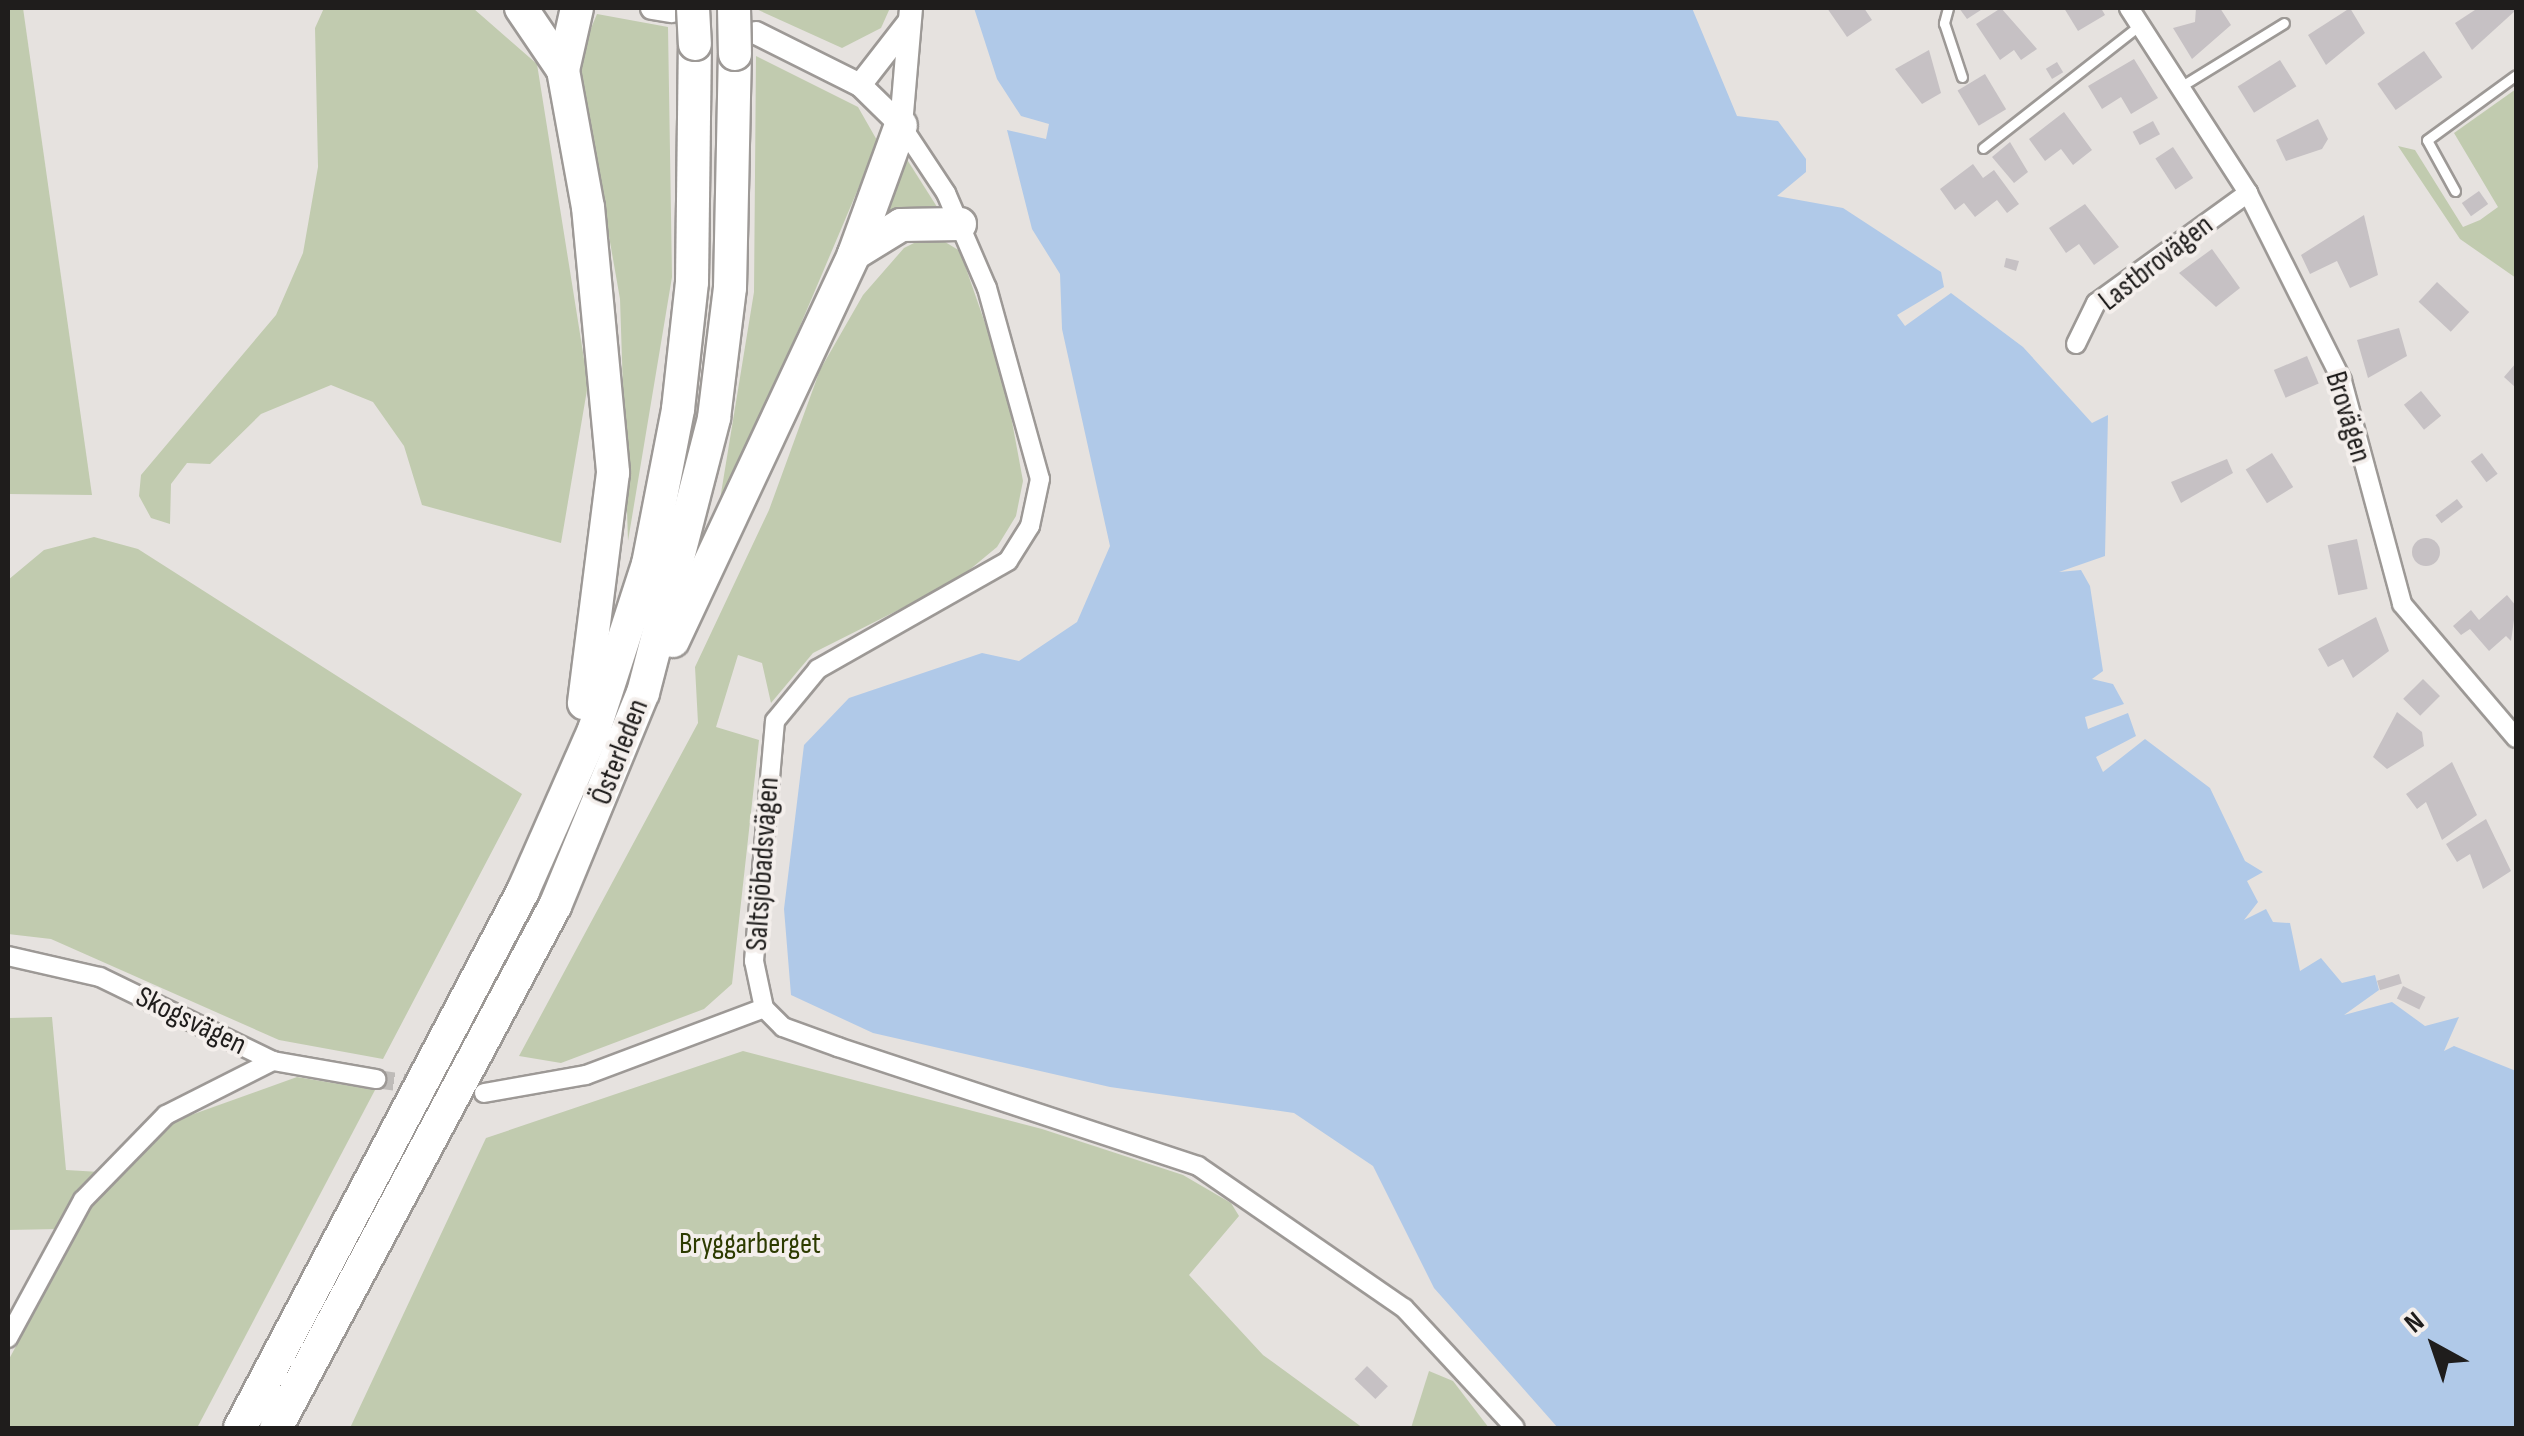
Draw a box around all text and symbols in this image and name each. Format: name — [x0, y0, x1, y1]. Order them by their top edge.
street label: Lastbrovägen — [2092, 207, 2220, 319]
street label: Brovägen — [2317, 367, 2379, 467]
street label: Österleden — [583, 694, 657, 810]
street label: Saltsjöbadsvägen — [739, 776, 787, 952]
street label: Skogsvägen — [130, 979, 252, 1063]
park label: Bryggarberget — [679, 1226, 821, 1262]
north arrow — [2384, 1296, 2484, 1396]
text: N — [2398, 1305, 2431, 1340]

